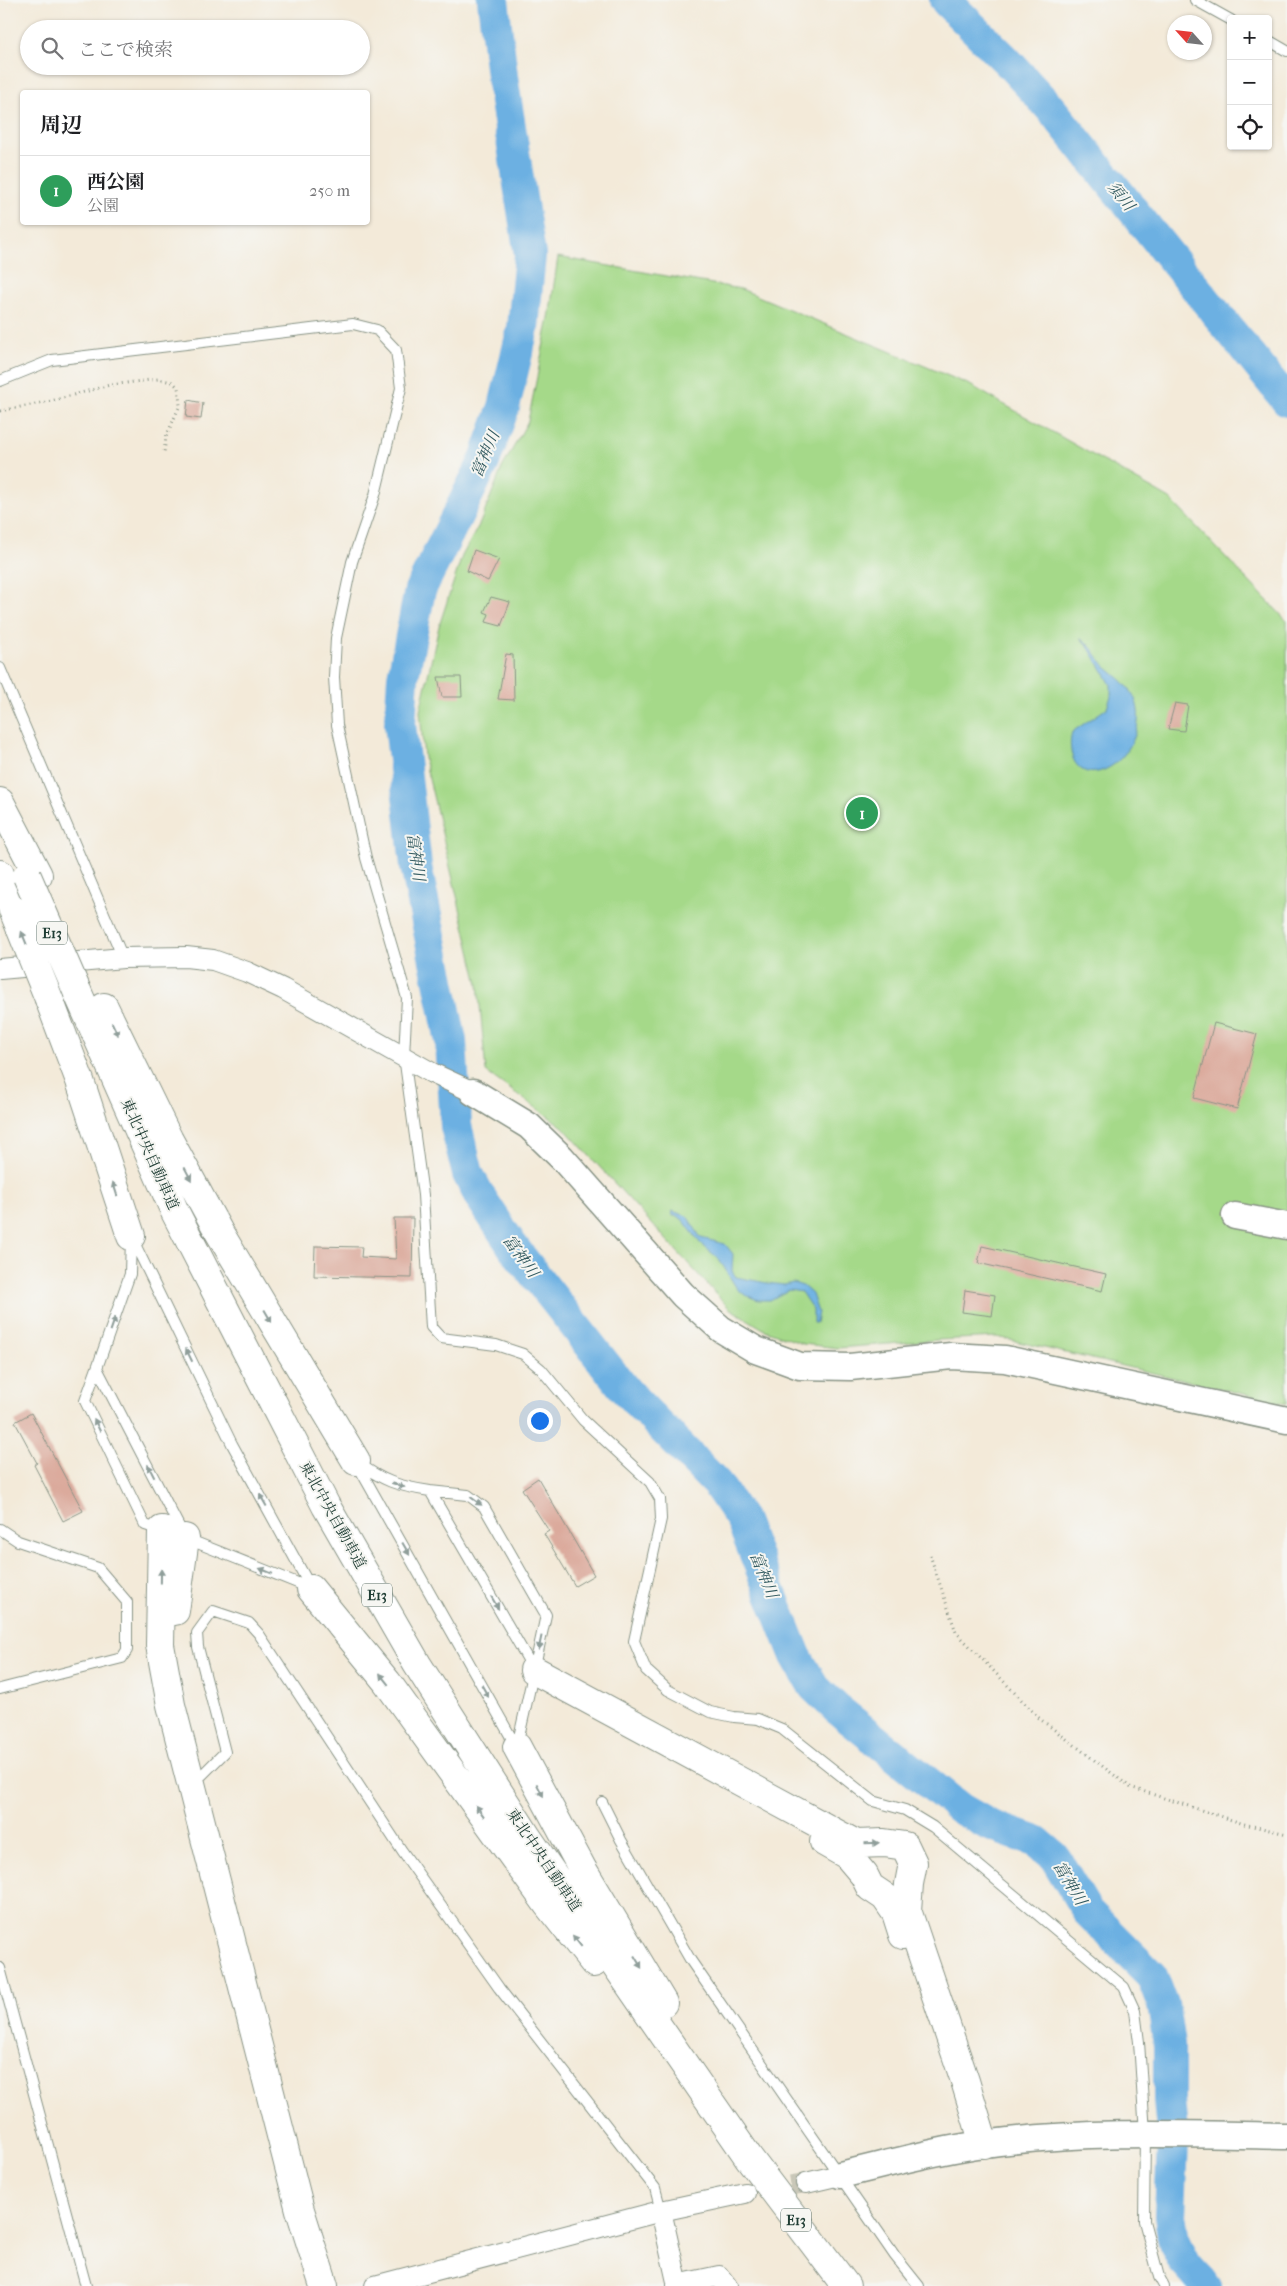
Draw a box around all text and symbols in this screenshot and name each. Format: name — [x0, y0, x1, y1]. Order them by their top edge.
north arrow — [1167, 15, 1212, 60]
map controls — [1227, 15, 1272, 150]
button: + — [1227, 15, 1272, 60]
search box — [20, 20, 370, 75]
icon: search — [38, 34, 66, 62]
text: ここで検索 — [78, 39, 173, 61]
button: − — [1227, 60, 1272, 105]
button: locate — [1227, 105, 1272, 150]
text: 周辺 — [40, 113, 82, 137]
text: 西公園 — [87, 171, 144, 193]
water label: 須川 — [1104, 178, 1140, 216]
text: 1 — [53, 181, 59, 200]
text: 250 m — [309, 181, 350, 200]
text: 公園 — [87, 196, 119, 215]
water label: 富神川 — [467, 426, 504, 480]
pin: 1 — [846, 794, 878, 832]
water label: 富神川 — [403, 832, 429, 884]
road number: E13 — [37, 921, 67, 944]
one-way arrow — [20, 931, 28, 945]
one-way arrow — [111, 1022, 119, 1036]
street label: 東北中央自動車道 — [117, 1096, 183, 1212]
one-way arrow — [184, 1167, 192, 1182]
one-way arrow — [111, 1182, 119, 1197]
water label: 富神川 — [499, 1231, 544, 1283]
one-way arrow — [263, 1309, 272, 1323]
one-way arrow — [109, 1316, 117, 1331]
one-way arrow — [185, 1348, 193, 1362]
your location — [527, 1408, 553, 1434]
one-way arrow — [93, 1417, 101, 1432]
street label: 東北中央自動車道 — [296, 1458, 370, 1572]
one-way arrow — [147, 1464, 155, 1478]
one-way arrow — [391, 1481, 406, 1489]
one-way arrow — [259, 1492, 267, 1507]
one-way arrow — [470, 1496, 483, 1506]
one-way arrow — [401, 1543, 410, 1556]
water label: 富神川 — [746, 1549, 783, 1603]
one-way arrow — [259, 1566, 273, 1574]
one-way arrow — [157, 1568, 165, 1584]
road number: E13 — [362, 1584, 392, 1606]
one-way arrow — [491, 1596, 500, 1609]
one-way arrow — [536, 1635, 544, 1650]
one-way arrow — [379, 1673, 390, 1686]
one-way arrow — [481, 1684, 490, 1698]
one-way arrow — [536, 1783, 544, 1797]
one-way arrow — [475, 1804, 485, 1818]
street label: 東北中央自動車道 — [503, 1805, 585, 1915]
one-way arrow — [864, 1839, 880, 1847]
water label: 富神川 — [1049, 1858, 1092, 1910]
one-way arrow — [571, 1935, 582, 1948]
one-way arrow — [633, 1955, 642, 1968]
road number: E13 — [781, 2208, 811, 2232]

